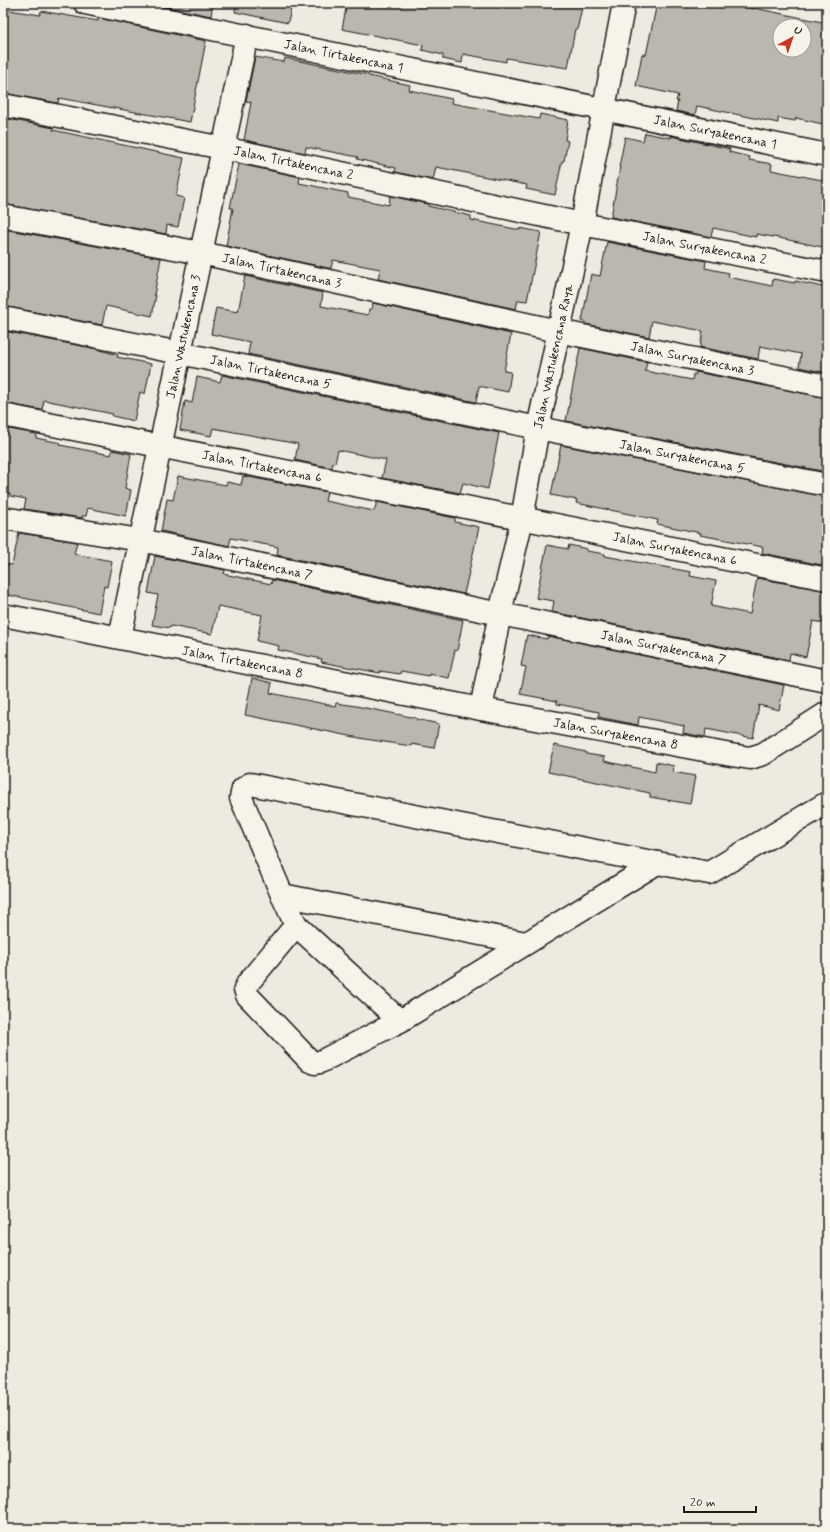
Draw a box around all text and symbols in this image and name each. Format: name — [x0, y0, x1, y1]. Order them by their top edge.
north arrow — [772, 18, 812, 58]
text: U — [791, 23, 805, 39]
street label: Jalan Tirtakencana 1 — [282, 35, 405, 76]
street label: Jalan Suryakencana 1 — [652, 111, 778, 153]
street label: Jalan Tirtakencana 2 — [232, 142, 355, 184]
street label: Jalan Suryakencana 2 — [641, 228, 769, 269]
street label: Jalan Tirtakencana 3 — [220, 249, 343, 292]
street label: Jalan Wastukencana 3 — [162, 273, 205, 400]
street label: Jalan Wastukencana Raya — [530, 282, 577, 431]
street label: Jalan Suryakencana 3 — [629, 338, 756, 379]
street label: Jalan Tirtakencana 5 — [208, 351, 333, 393]
street label: Jalan Suryakencana 5 — [618, 436, 746, 477]
street label: Jalan Tirtakencana 6 — [200, 446, 324, 487]
street label: Jalan Suryakencana 6 — [611, 528, 739, 569]
street label: Jalan Tirtakencana 7 — [190, 542, 314, 584]
street label: Jalan Suryakencana 7 — [599, 626, 728, 669]
street label: Jalan Tirtakencana 8 — [180, 642, 304, 682]
street label: Jalan Suryakencana 8 — [552, 714, 680, 754]
scale bar — [684, 1488, 756, 1514]
text: 20 m — [690, 1495, 716, 1511]

